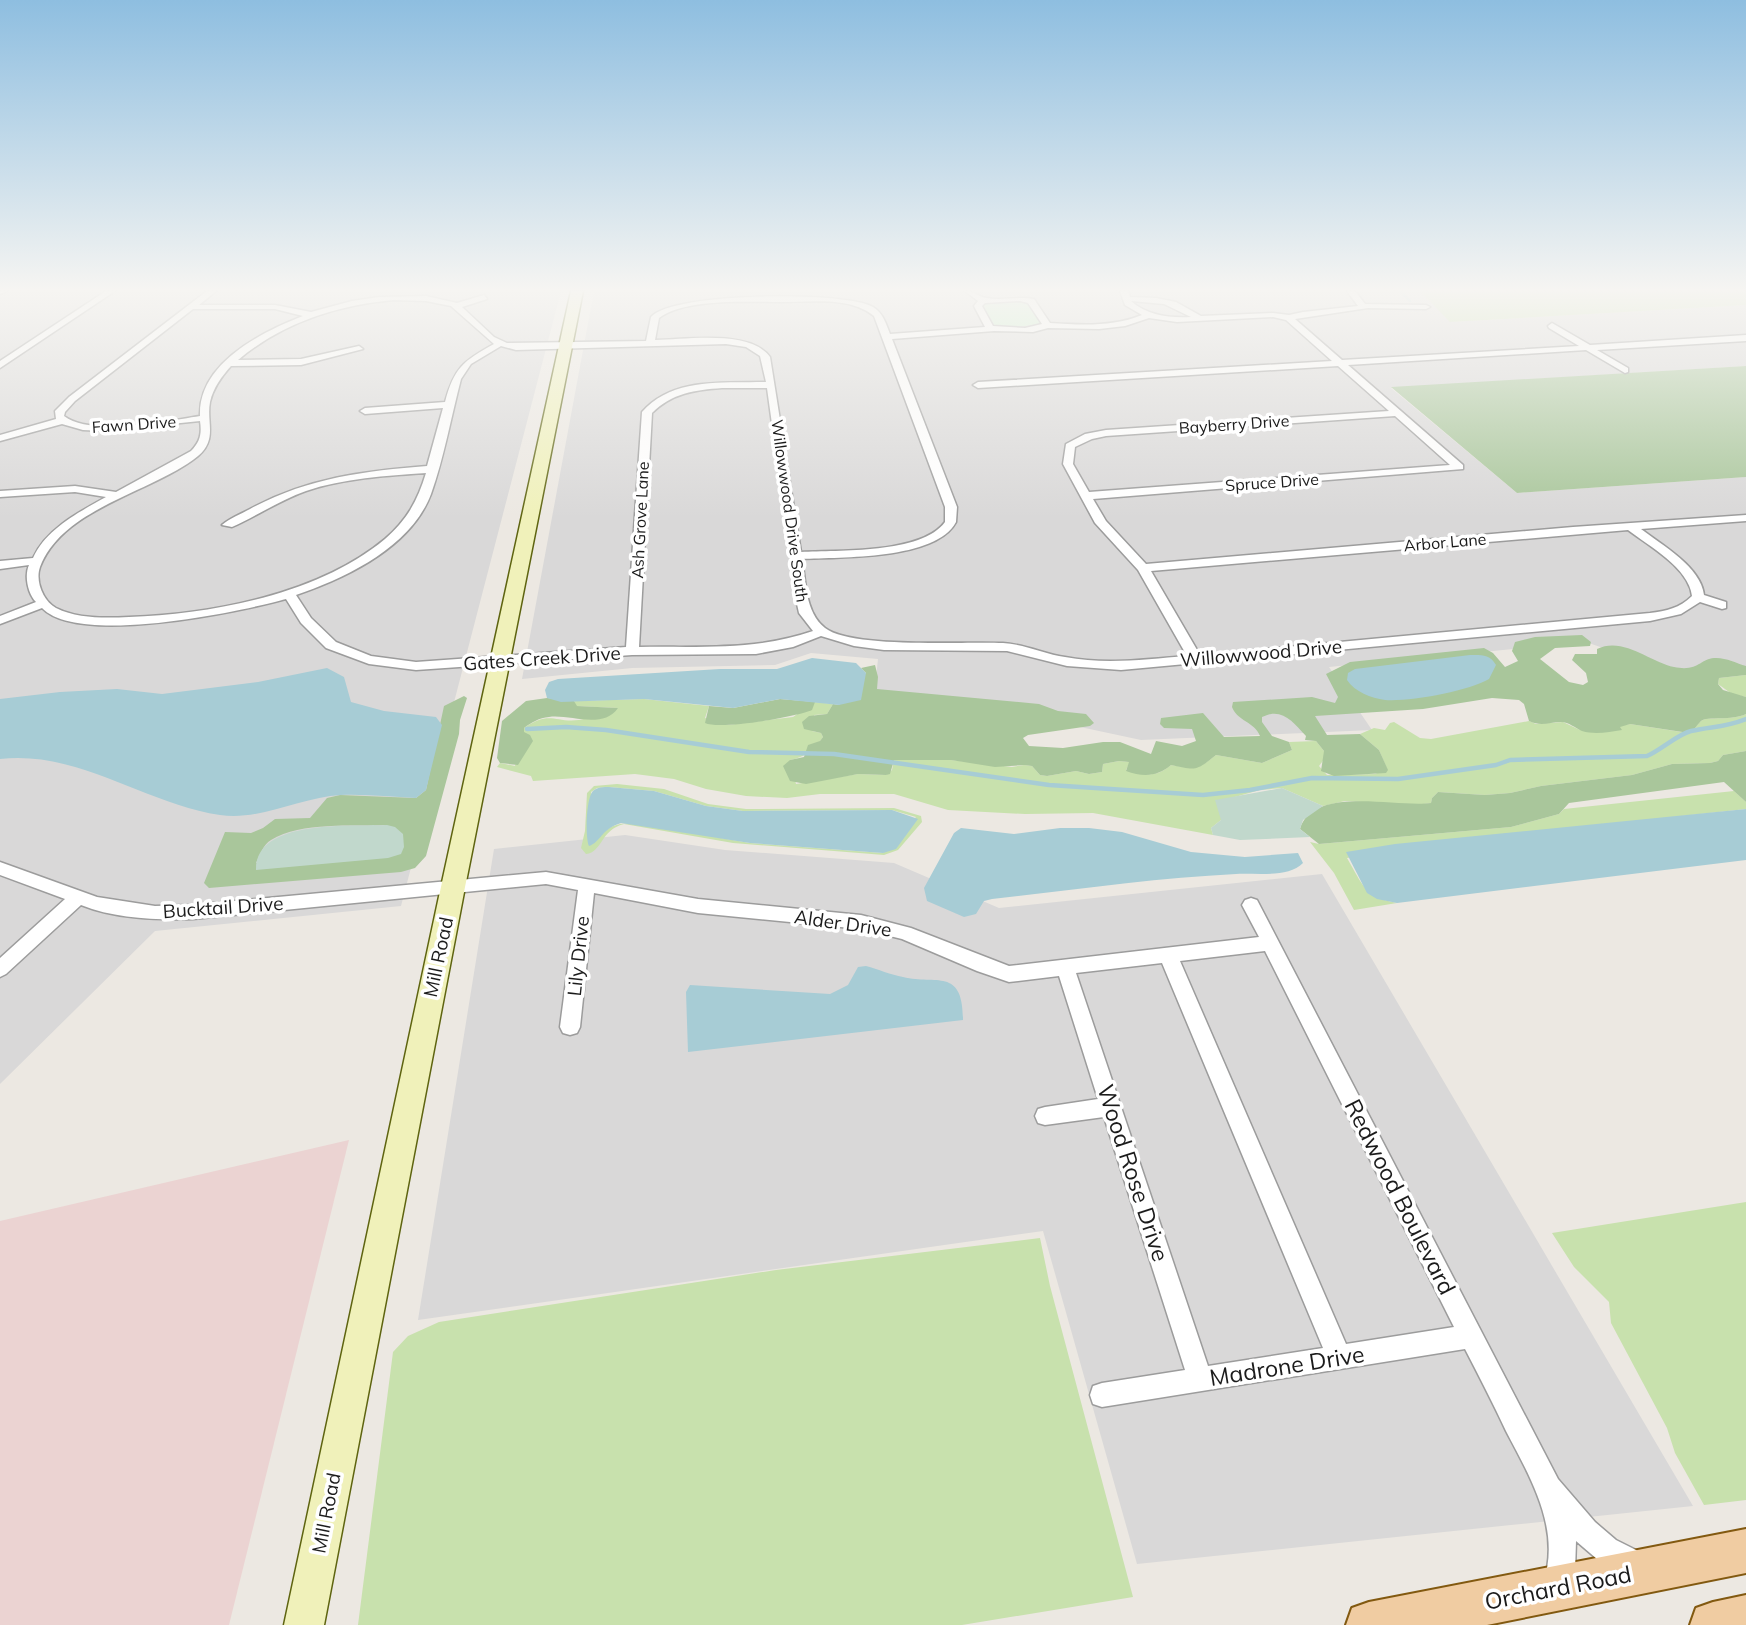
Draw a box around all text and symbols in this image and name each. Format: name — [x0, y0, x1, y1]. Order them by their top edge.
street label: Bayberry Drive — [1178, 410, 1290, 438]
street label: Fawn Drive — [91, 411, 177, 437]
street label: Willowwood Drive South — [767, 418, 813, 604]
street label: Ash Grove Lane — [627, 461, 653, 579]
street label: Spruce Drive — [1224, 469, 1320, 495]
street label: Arbor Lane — [1403, 528, 1487, 556]
street label: Willowwood Drive — [1179, 634, 1343, 672]
street label: Gates Creek Drive — [463, 641, 621, 675]
street label: Bucktail Drive — [162, 891, 284, 923]
street label: Alder Drive — [793, 904, 893, 942]
street label: Mill Road — [418, 915, 458, 999]
street label: Lily Drive — [562, 915, 594, 997]
street label: Wood Rose Drive — [1091, 1081, 1176, 1265]
street label: Redwood Boulevard — [1339, 1094, 1462, 1299]
street label: Madrone Drive — [1207, 1339, 1366, 1392]
street label: Mill Road — [306, 1471, 346, 1555]
street label: Orchard Road — [1482, 1559, 1634, 1616]

